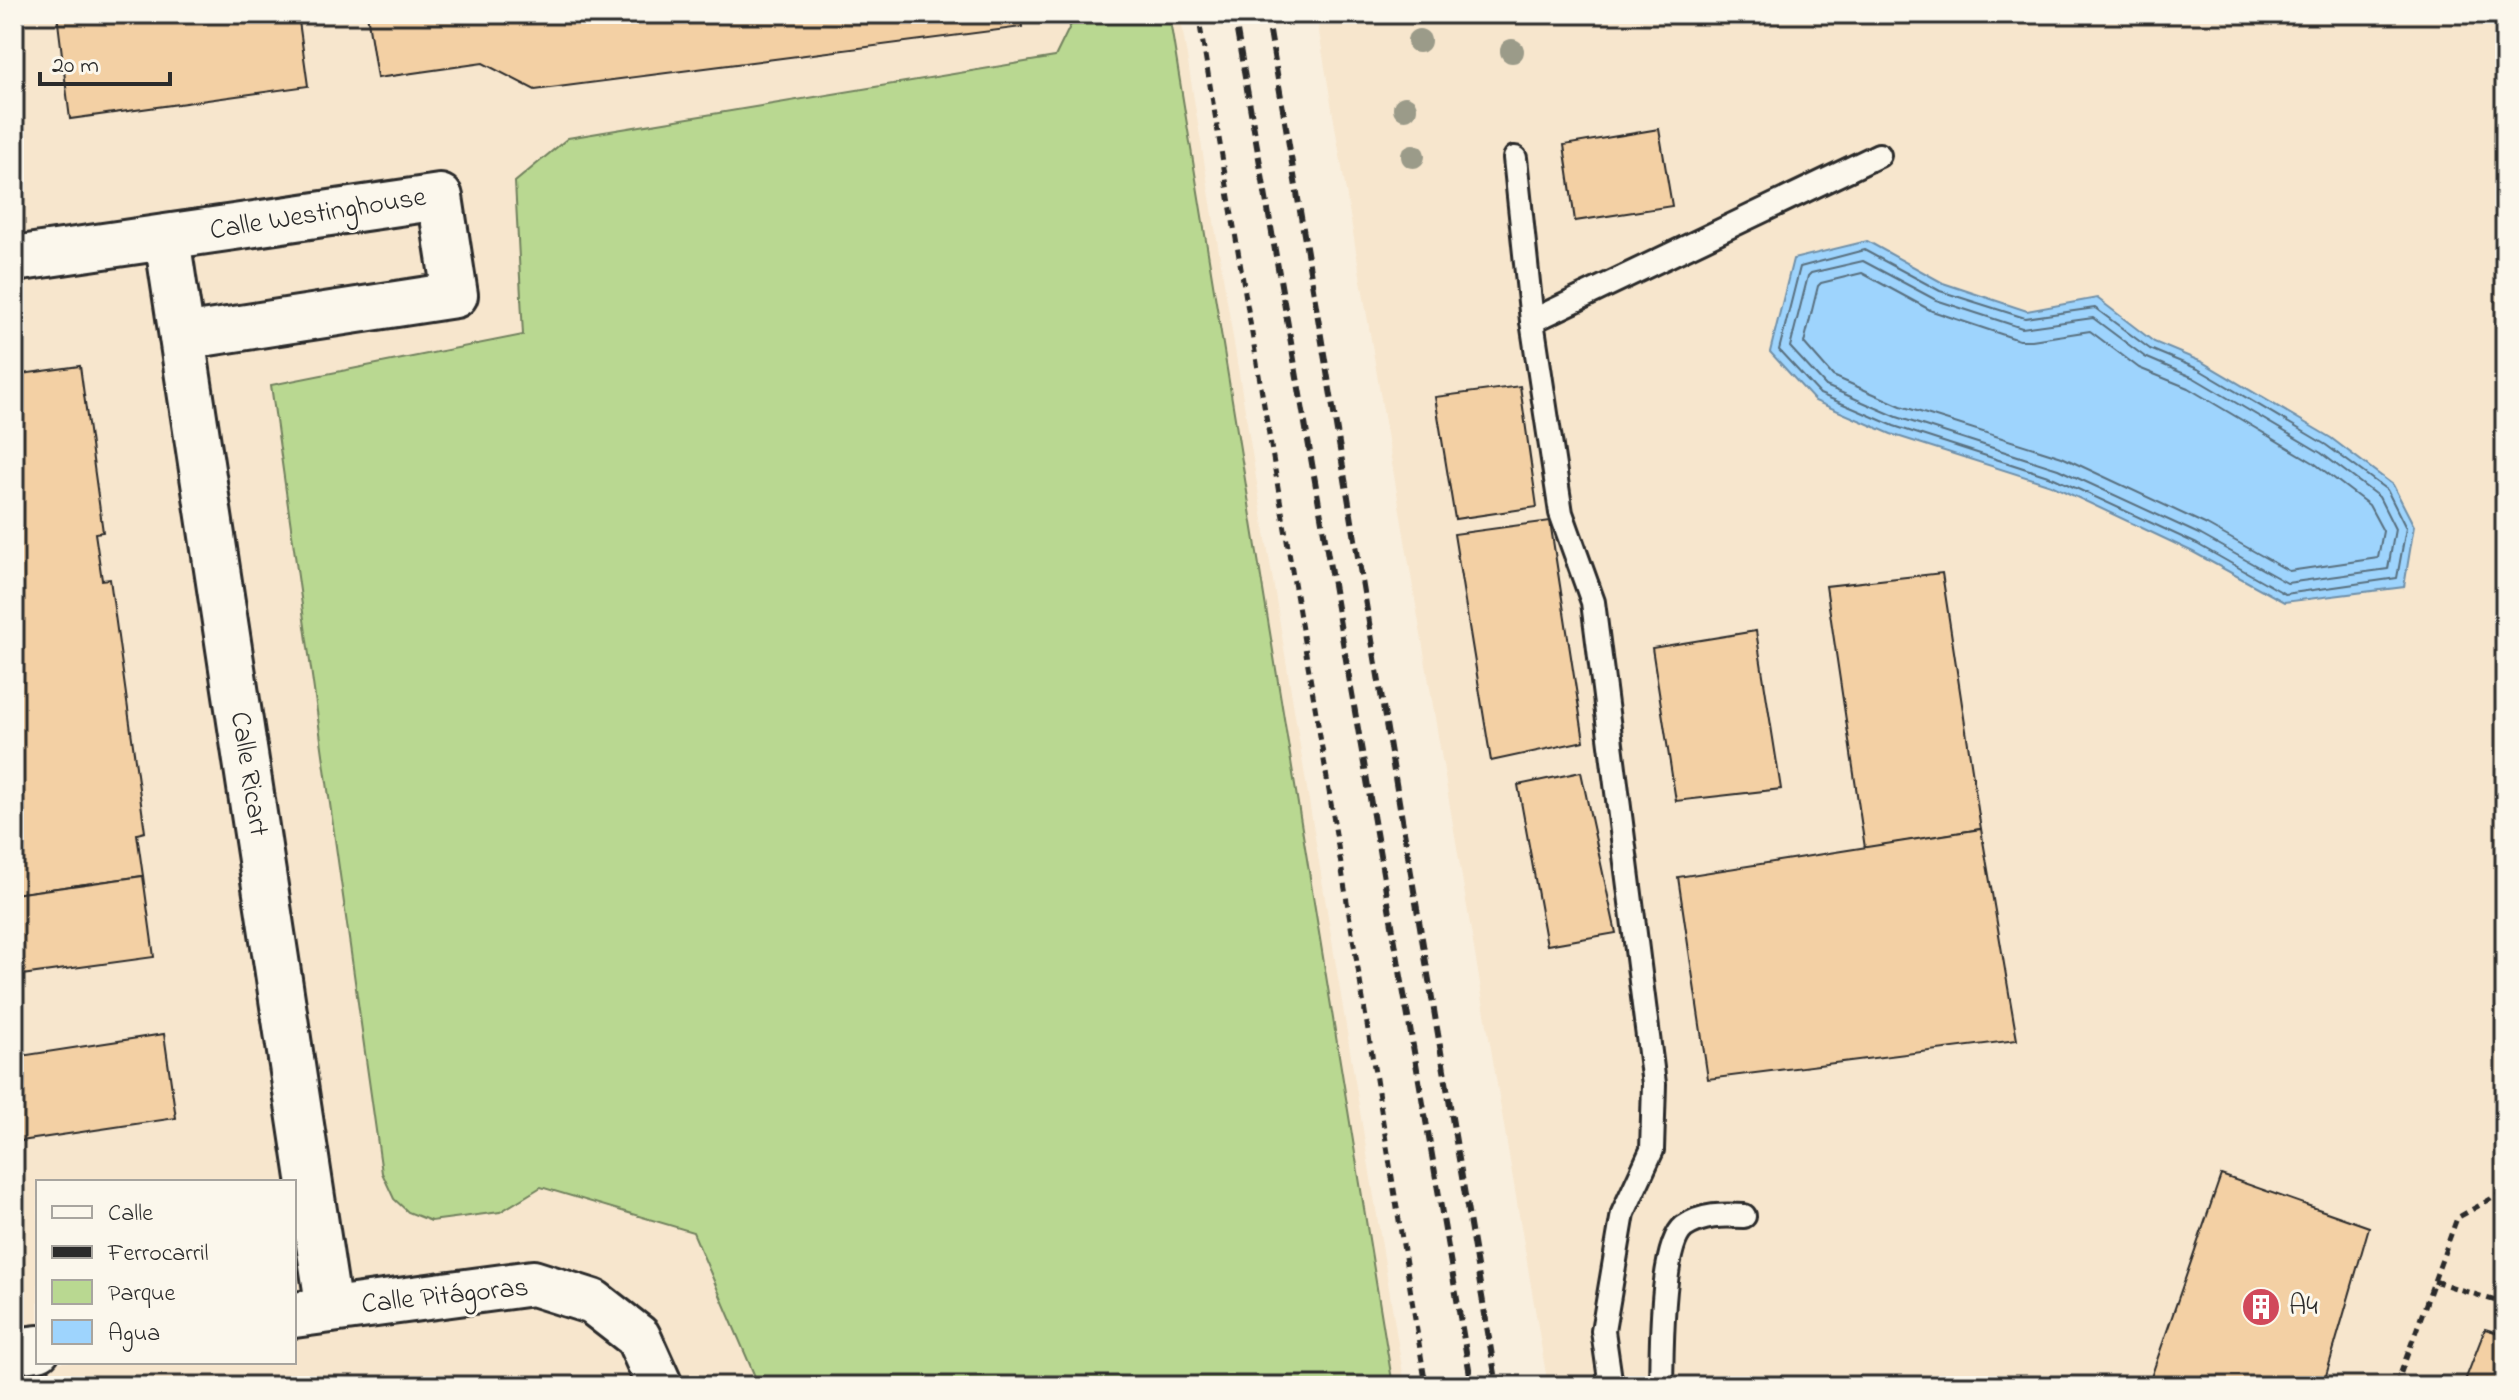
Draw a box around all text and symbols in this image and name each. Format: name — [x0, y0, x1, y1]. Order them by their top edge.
scale bar — [40, 36, 170, 86]
text: 20 m — [52, 49, 99, 84]
street label: Calle Westinghouse — [207, 178, 429, 252]
street label: Calle Ricart — [218, 709, 278, 839]
legend — [36, 1180, 296, 1364]
text: Calle — [108, 1197, 153, 1232]
text: Ferrocarril — [107, 1237, 209, 1272]
street label: Calle Pitágoras — [359, 1268, 531, 1326]
text: Parque — [108, 1277, 175, 1312]
building icon: A4 — [2240, 1286, 2282, 1328]
place label: A4 — [2289, 1287, 2318, 1328]
text: Agua — [108, 1317, 160, 1352]

